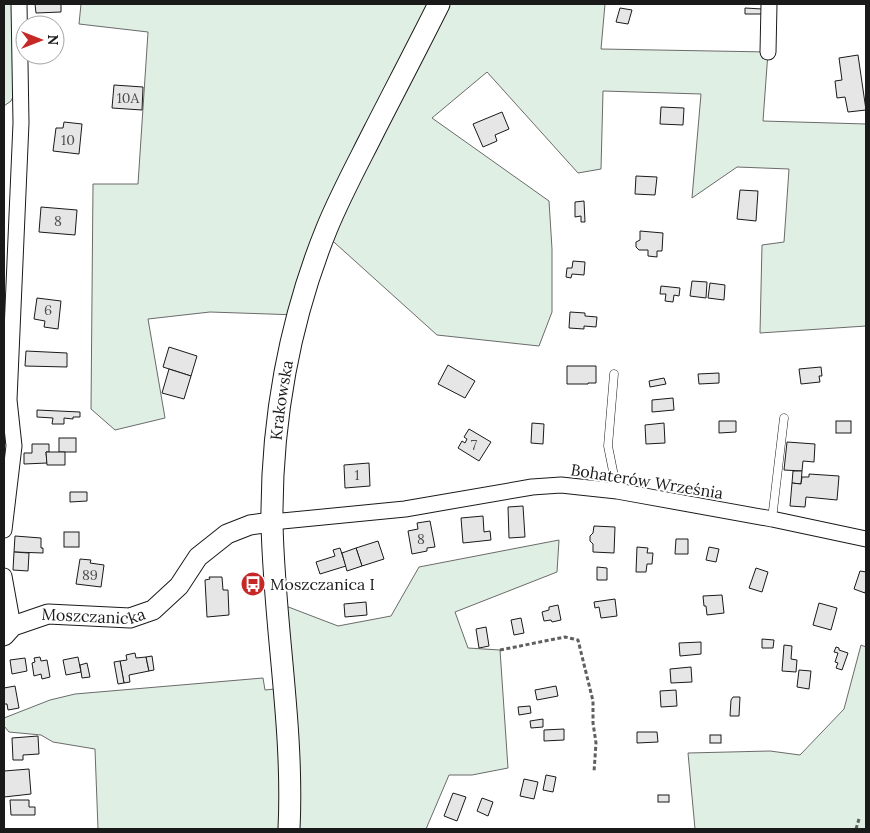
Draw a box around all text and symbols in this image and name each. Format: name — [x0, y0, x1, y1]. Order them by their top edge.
north arrow — [15, 15, 65, 65]
text: N — [44, 35, 62, 46]
house number: 10A — [117, 89, 140, 107]
house number: 10 — [61, 131, 75, 149]
house number: 8 — [54, 212, 62, 230]
house number: 6 — [44, 301, 52, 319]
street label: Krakowska — [266, 358, 297, 441]
house number: 7 — [471, 436, 478, 454]
street label: Bohaterów Września — [569, 459, 725, 503]
house number: 1 — [354, 466, 360, 484]
house number: 8 — [417, 530, 425, 548]
house number: 89 — [82, 566, 98, 584]
bus stop icon: Moszczanica I — [240, 571, 266, 597]
place label: Moszczanica I — [270, 574, 375, 594]
street label: Moszczanicka — [41, 603, 148, 628]

